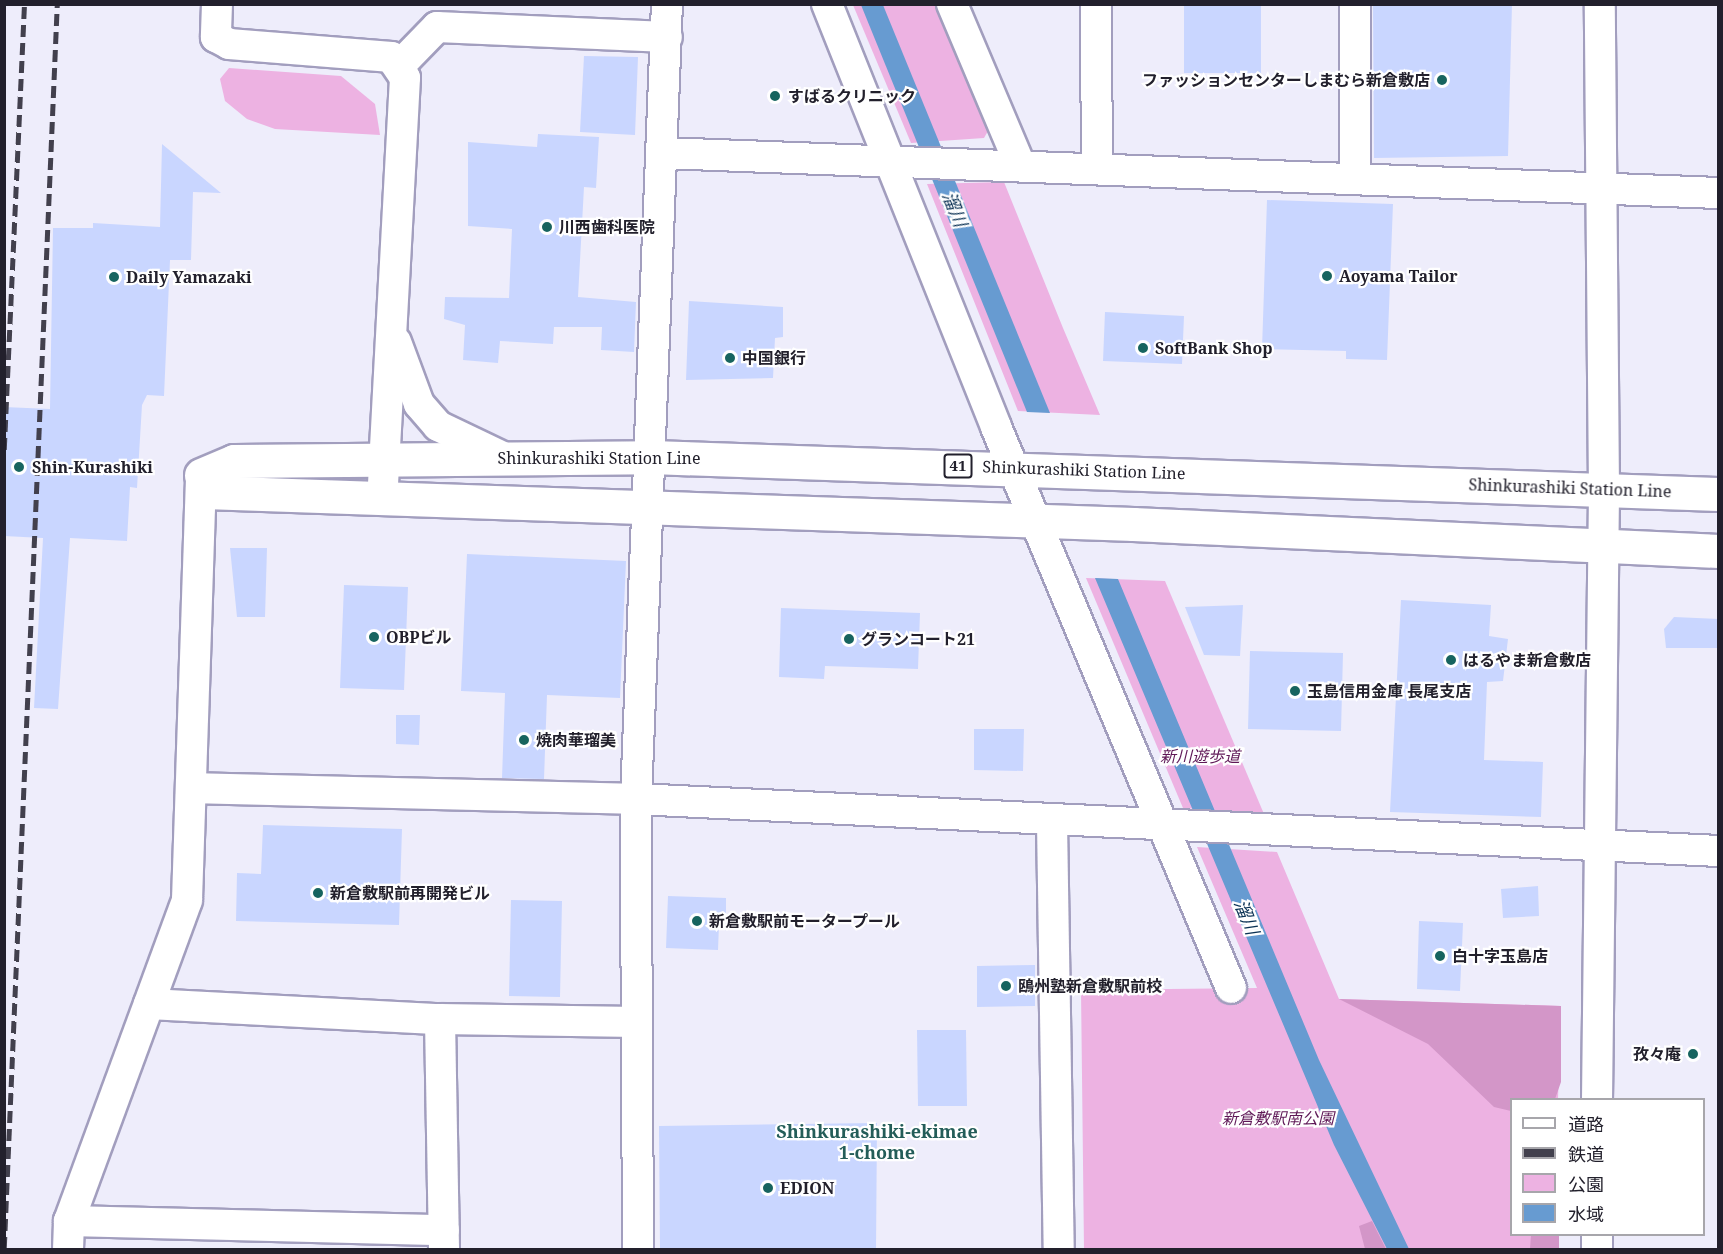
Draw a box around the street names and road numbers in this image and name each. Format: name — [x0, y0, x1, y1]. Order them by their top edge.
street label: Shinkurashiki Station Line — [498, 448, 700, 468]
road number: 41 — [943, 454, 973, 478]
street label: Shinkurashiki Station Line — [982, 457, 1186, 483]
street label: Shinkurashiki Station Line — [1468, 475, 1672, 501]

